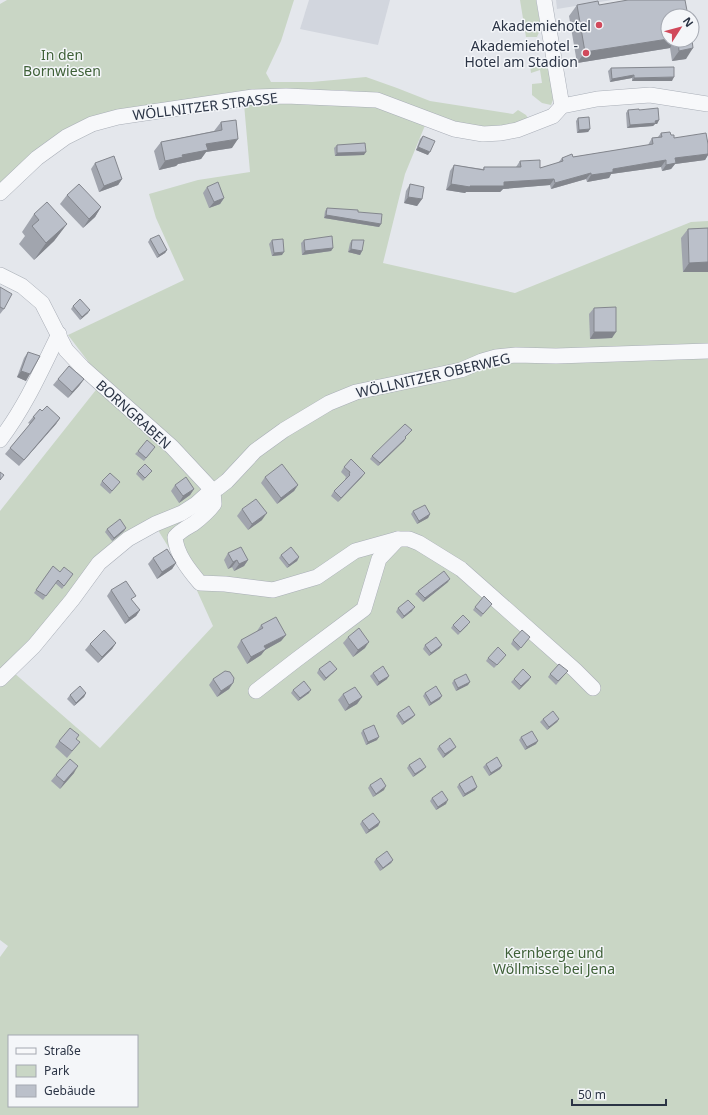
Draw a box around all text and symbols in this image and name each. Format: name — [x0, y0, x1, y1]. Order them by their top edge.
north arrow — [660, 8, 700, 48]
text: N — [680, 14, 697, 30]
place label: Akademiehotel — [492, 16, 591, 35]
marker: Akademiehotel — [594, 20, 604, 30]
place label: Akademiehotel - Hotel am Stadion — [464, 36, 578, 71]
park label: In den Bornwiesen — [23, 45, 101, 80]
marker: Akademiehotel - Hotel am Stadion — [581, 48, 591, 58]
street label: WÖLLNITZER STRASSE — [131, 88, 279, 124]
street label: WÖLLNITZER OBERWEG — [354, 348, 512, 402]
street label: BORNGRABEN — [92, 375, 176, 453]
park label: Kernberge und Wöllmisse bei Jena — [493, 943, 615, 978]
legend — [8, 1035, 138, 1107]
text: Straße — [44, 1042, 81, 1059]
text: Park — [44, 1062, 70, 1079]
scale bar — [572, 1081, 666, 1107]
text: Gebäude — [44, 1082, 95, 1099]
text: 50 m — [578, 1086, 606, 1103]

